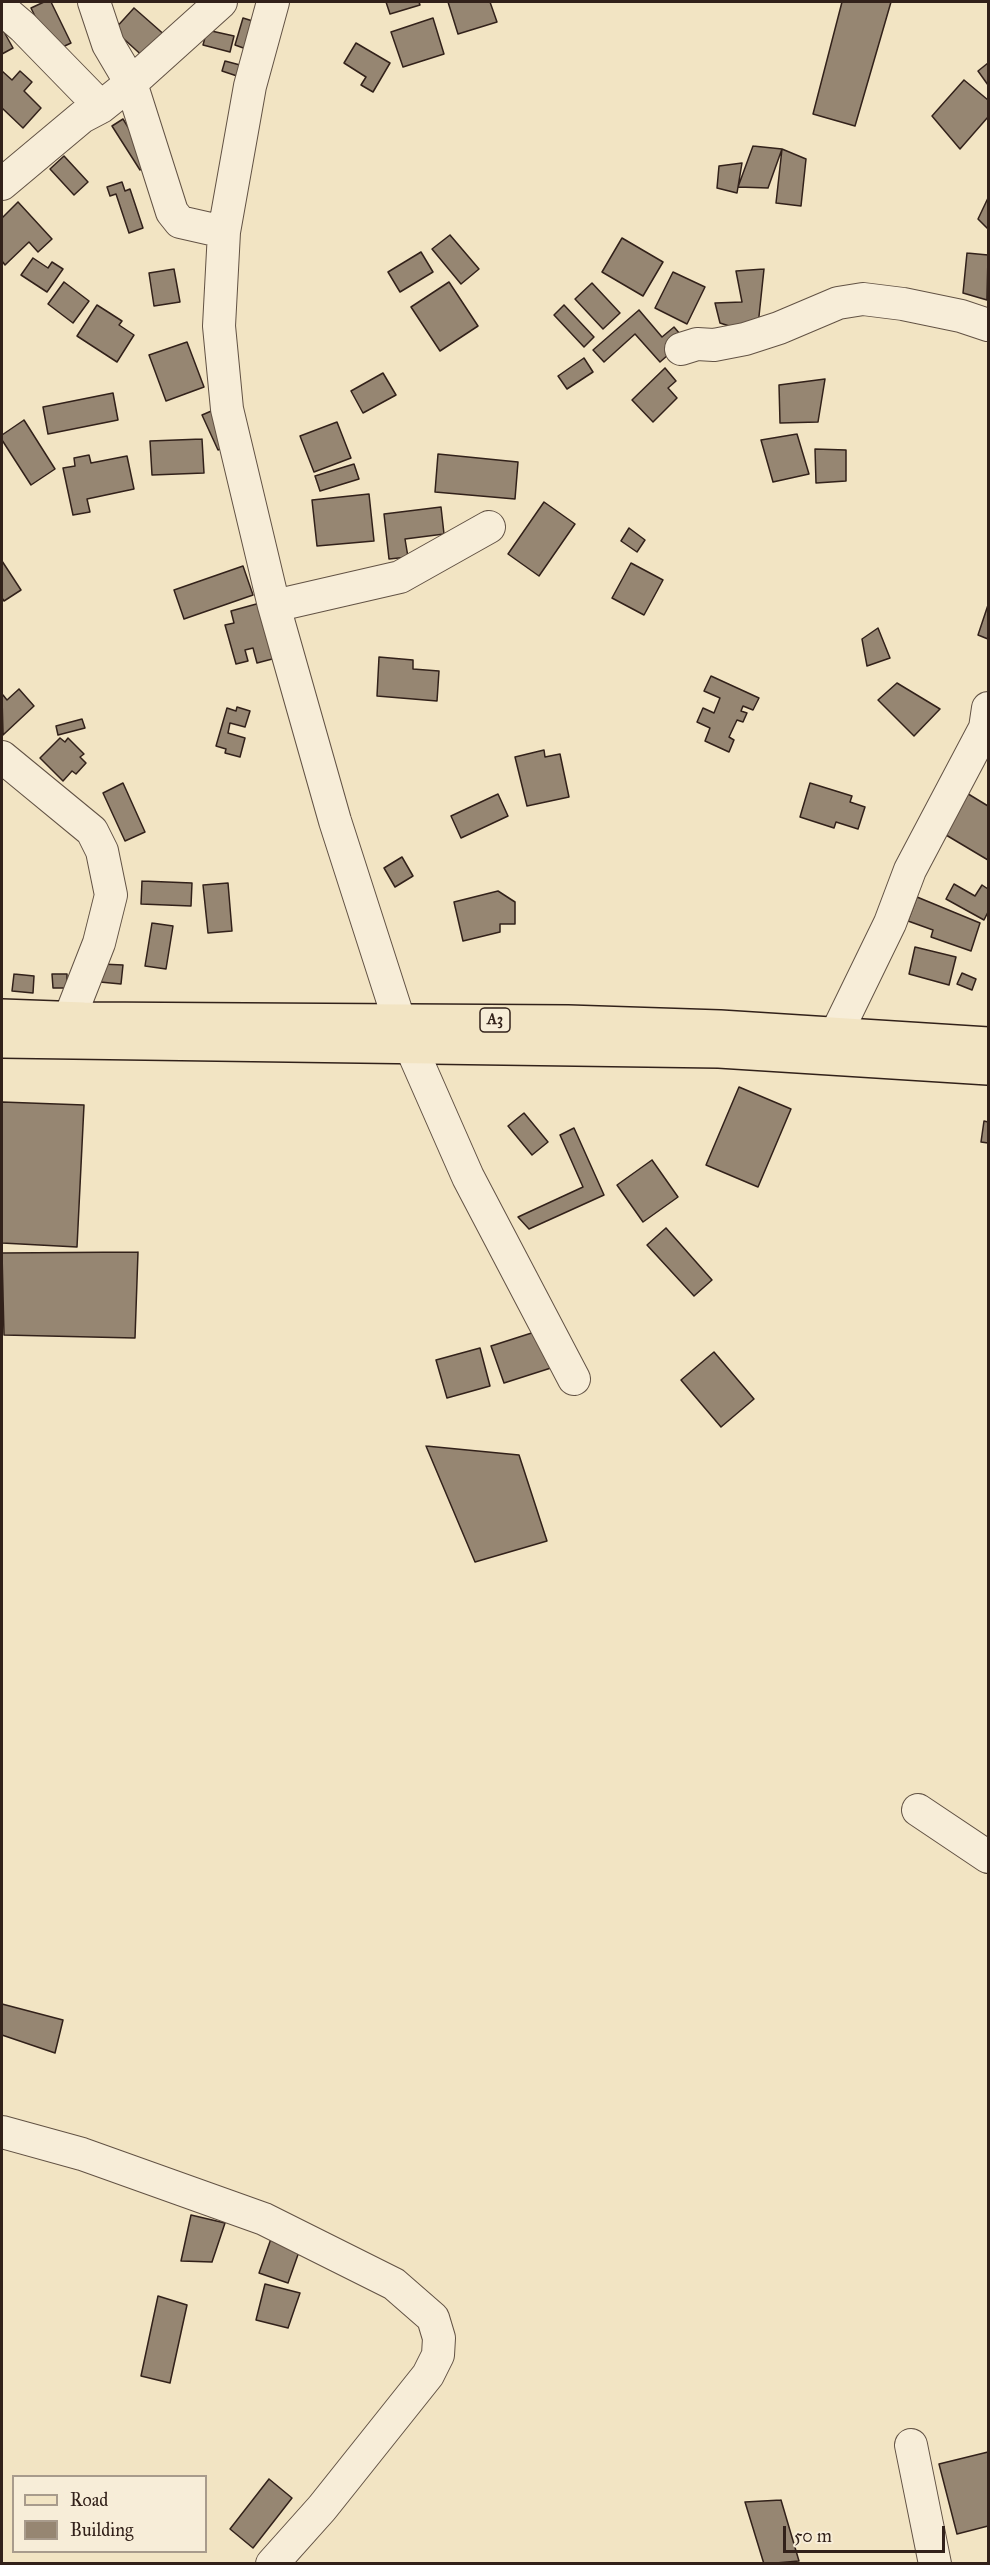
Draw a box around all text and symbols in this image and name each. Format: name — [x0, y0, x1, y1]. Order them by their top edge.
road number: A3 — [480, 1008, 510, 1032]
legend — [12, 2475, 207, 2553]
text: Road — [70, 2489, 108, 2511]
scale bar — [786, 2514, 948, 2552]
text: Building — [70, 2519, 133, 2541]
text: 50 m — [794, 2525, 832, 2547]

